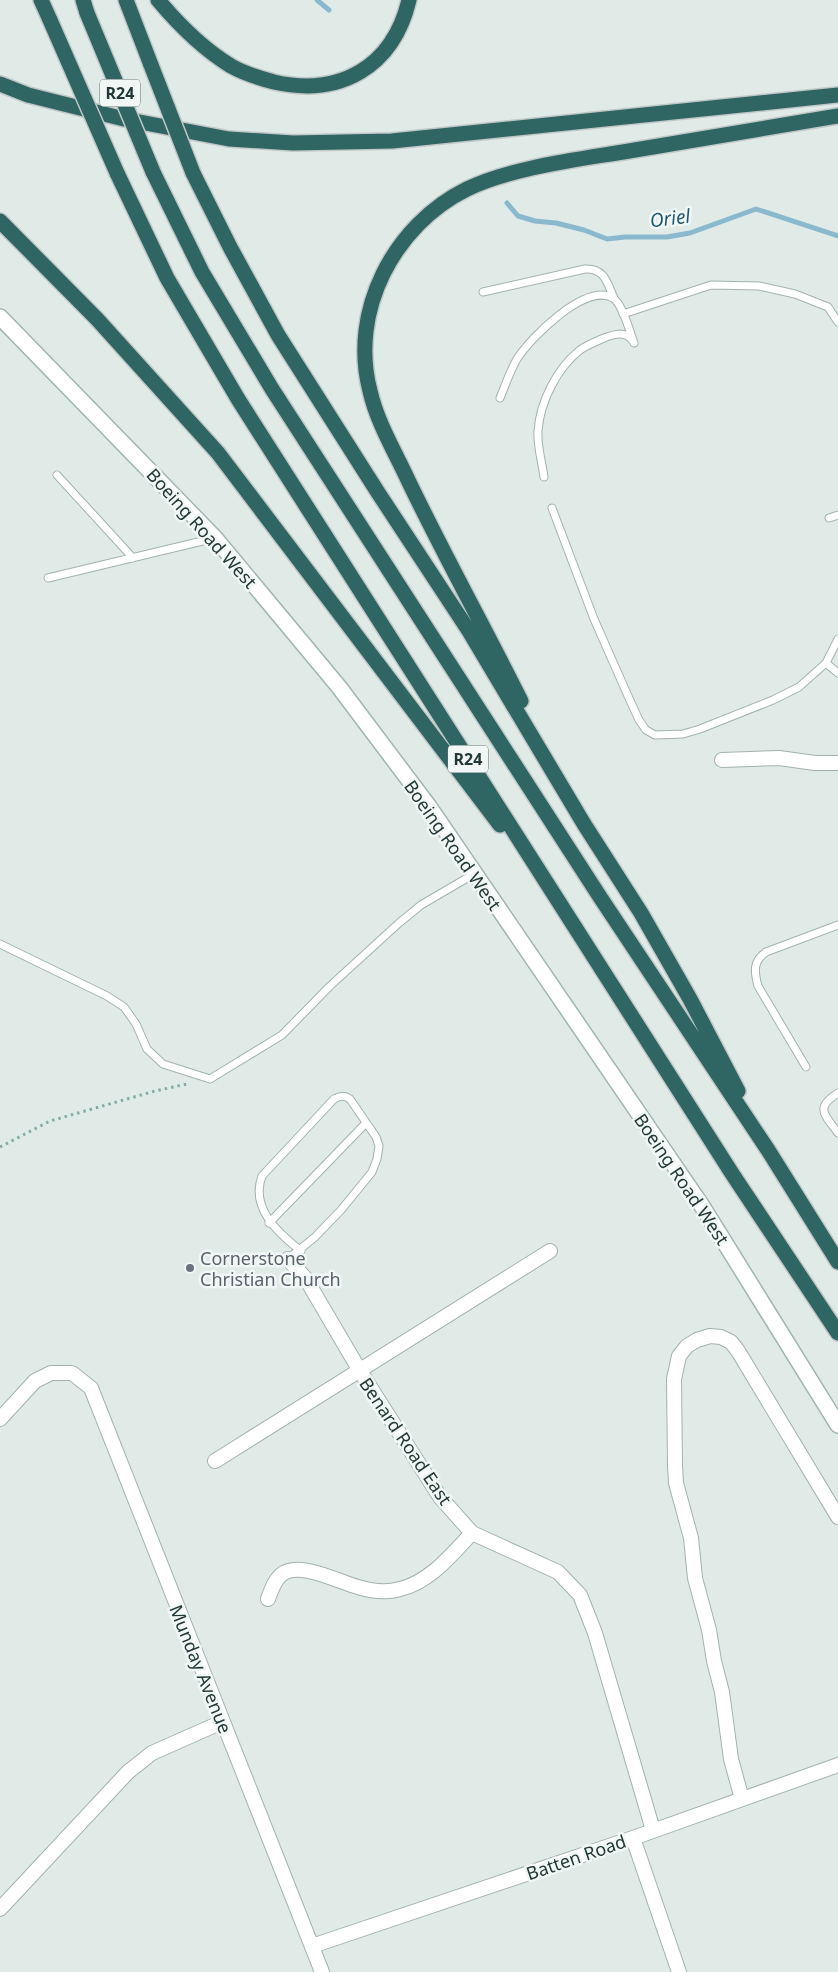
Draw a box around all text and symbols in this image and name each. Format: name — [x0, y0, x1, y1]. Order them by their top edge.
road number: R24 — [100, 80, 140, 106]
water label: Oriel — [648, 202, 693, 233]
street label: Boeing Road West — [142, 463, 263, 594]
road number: R24 — [448, 746, 488, 772]
street label: Boeing Road West — [399, 775, 507, 915]
street label: Boeing Road West — [629, 1109, 735, 1250]
place label: Cornerstone Christian Church — [200, 1246, 341, 1291]
marker: Cornerstone Christian Church — [184, 1262, 196, 1274]
street label: Benard Road East — [354, 1373, 458, 1510]
street label: Munday Avenue — [164, 1601, 238, 1737]
street label: Batten Road — [523, 1829, 629, 1885]

